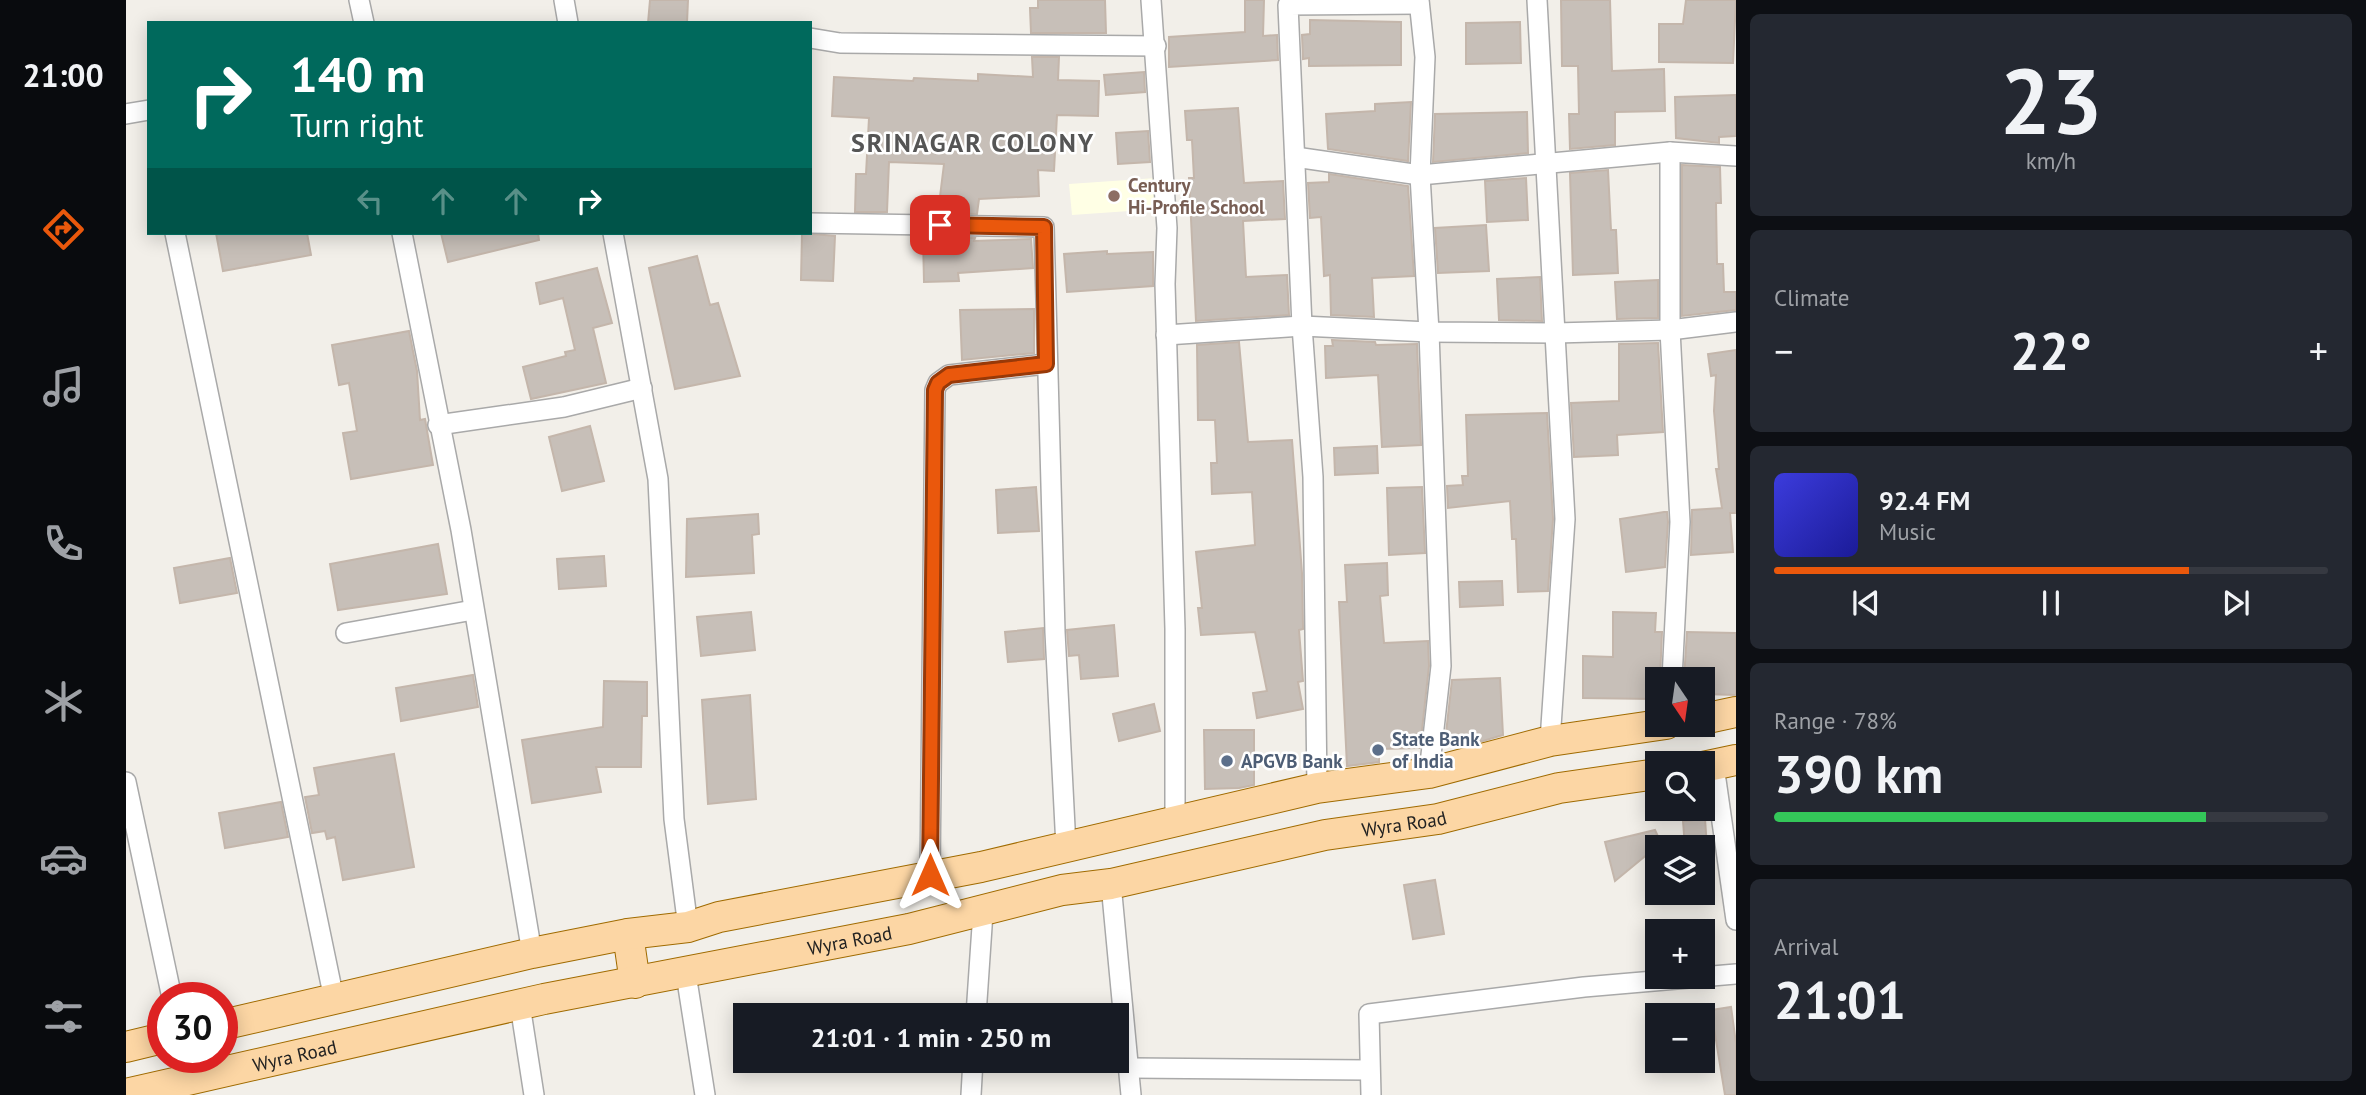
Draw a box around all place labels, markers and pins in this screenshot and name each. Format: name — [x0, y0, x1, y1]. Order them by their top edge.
place label: Century Hi-Profile School — [1128, 173, 1265, 219]
marker: Century Hi-Profile School — [1106, 188, 1122, 204]
pin — [910, 195, 970, 255]
place label: State Bank of India — [1392, 727, 1480, 773]
marker: State Bank of India — [1370, 742, 1386, 758]
place label: APGVB Bank — [1241, 749, 1343, 773]
marker: APGVB Bank — [1219, 753, 1235, 769]

